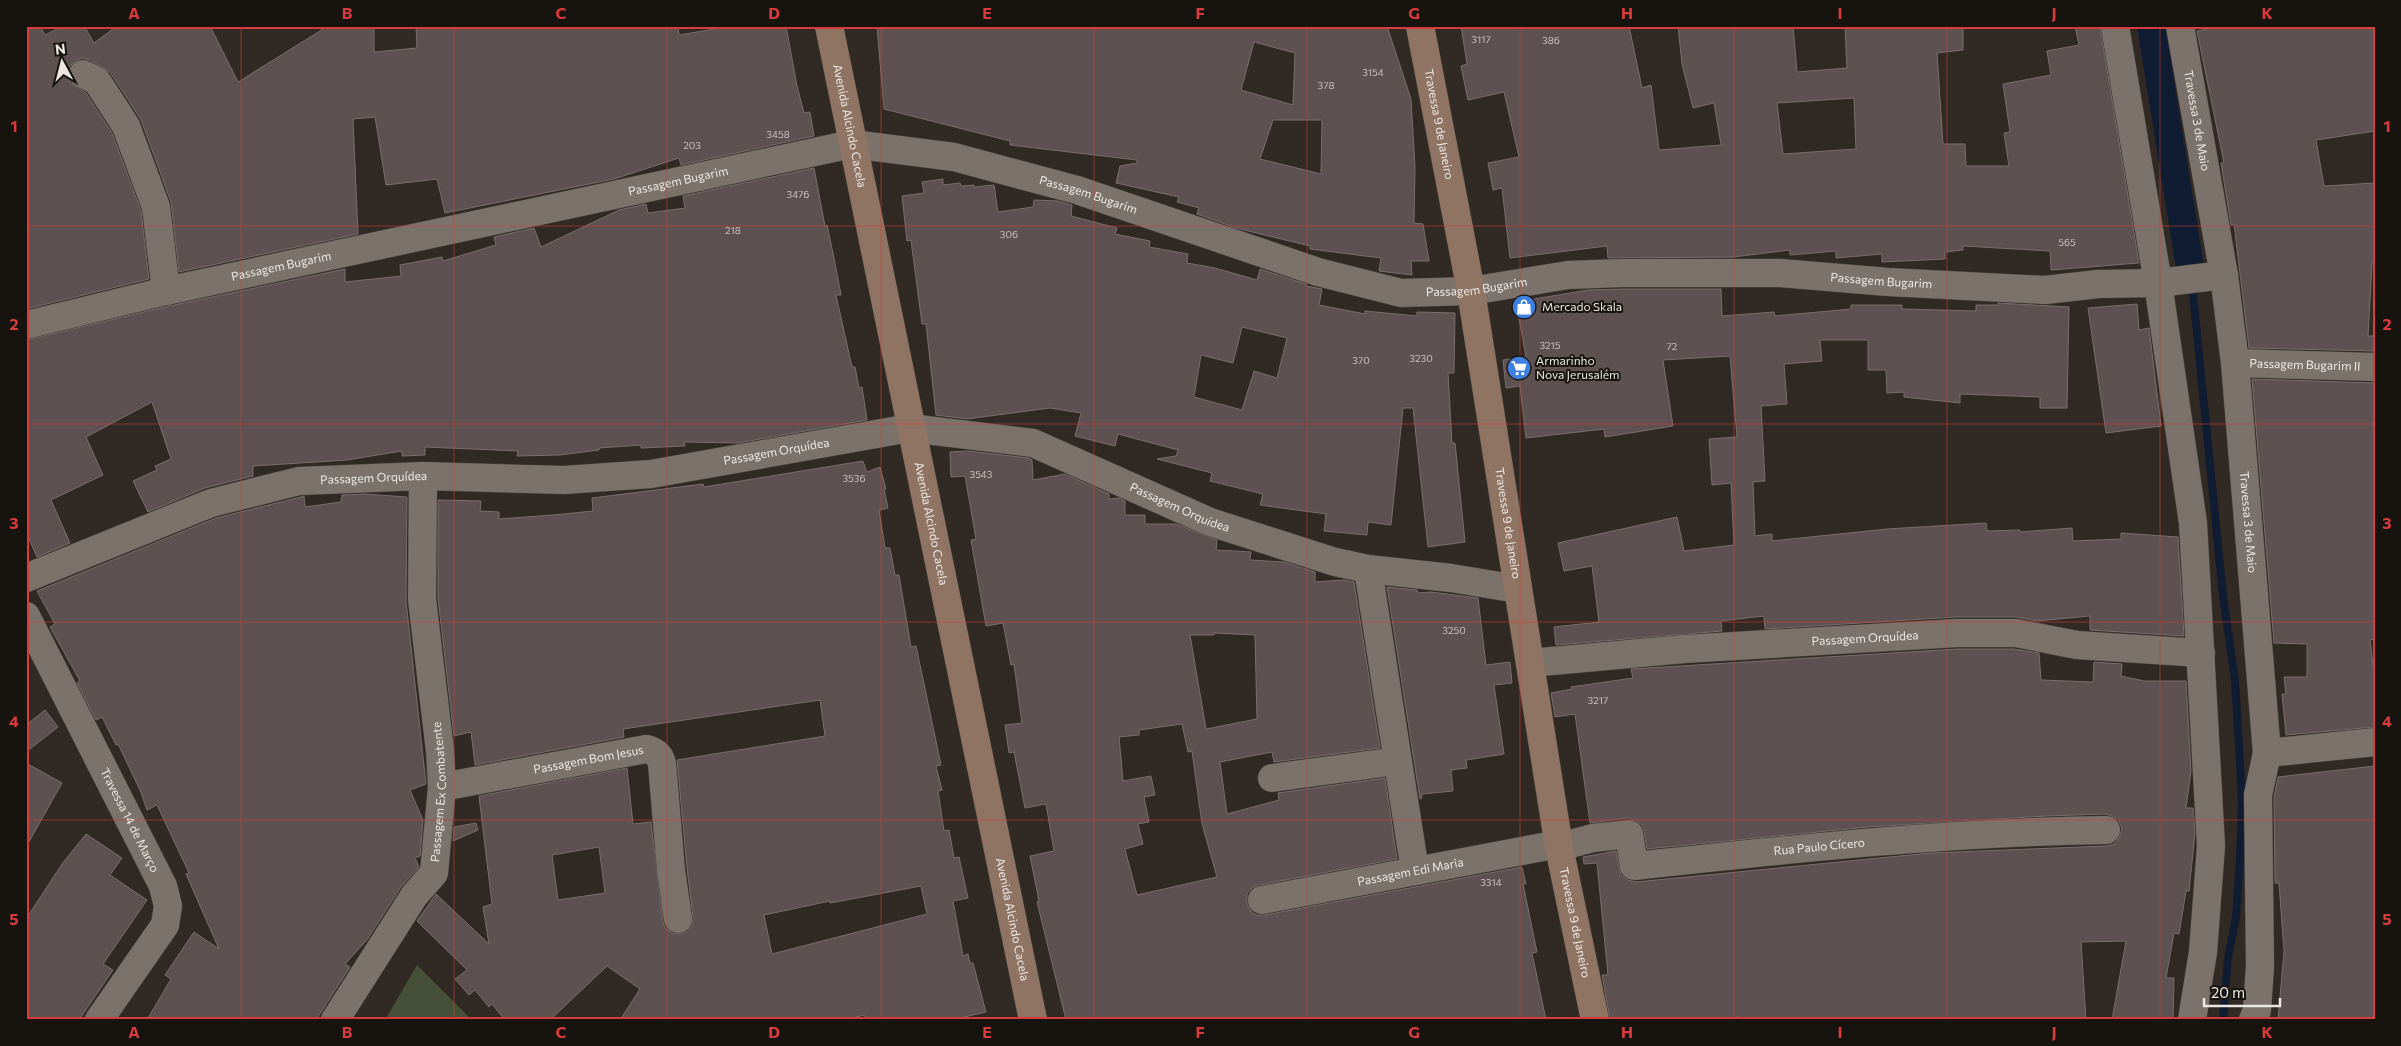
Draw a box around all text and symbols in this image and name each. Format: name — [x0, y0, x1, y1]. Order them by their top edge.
text: A — [128, 3, 140, 22]
text: B — [342, 3, 353, 22]
text: C — [556, 3, 567, 22]
text: D — [768, 3, 780, 22]
text: E — [982, 3, 992, 22]
text: F — [1195, 3, 1205, 22]
text: G — [1408, 3, 1420, 22]
text: H — [1621, 3, 1633, 22]
text: I — [1837, 3, 1843, 22]
text: J — [2051, 3, 2057, 22]
text: K — [2261, 3, 2273, 22]
house number: 3117 — [1471, 33, 1491, 45]
house number: 386 — [1542, 34, 1560, 46]
north arrow — [38, 38, 88, 88]
text: N — [54, 40, 67, 58]
street label: Avenida Alcindo Cacela — [831, 63, 870, 189]
house number: 3154 — [1362, 66, 1384, 78]
street label: Travessa 9 de Janeiro — [1422, 67, 1457, 181]
street label: Travessa 3 de Maio — [2182, 69, 2213, 172]
house number: 378 — [1318, 79, 1335, 91]
text: 1 — [10, 116, 18, 135]
text: 1 — [2383, 116, 2391, 135]
house number: 3458 — [766, 128, 790, 140]
house number: 203 — [683, 139, 701, 151]
street label: Passagem Bugarim — [627, 163, 729, 198]
street label: Passagem Bugarim — [1038, 172, 1139, 216]
house number: 3476 — [787, 188, 809, 200]
house number: 218 — [725, 224, 741, 236]
house number: 306 — [1000, 228, 1018, 240]
house number: 565 — [2058, 236, 2076, 248]
street label: Passagem Bugarim — [230, 248, 332, 283]
street label: Passagem Bugarim — [1830, 269, 1933, 290]
street label: Passagem Bugarim — [1426, 274, 1528, 298]
shop icon: Mercado Skala — [1511, 294, 1537, 320]
place label: Mercado Skala — [1542, 299, 1622, 313]
text: 2 — [9, 314, 19, 333]
text: 2 — [2382, 314, 2392, 333]
house number: 3215 — [1539, 339, 1561, 351]
house number: 72 — [1667, 340, 1678, 352]
house number: 3230 — [1409, 352, 1433, 364]
place label: Armarinho Nova Jerusalém — [1536, 353, 1620, 382]
house number: 370 — [1352, 354, 1370, 366]
supermarket icon: Armarinho Nova Jerusalém — [1506, 355, 1532, 381]
street label: Passagem Bugarim II — [2249, 355, 2361, 373]
street label: Passagem Orquídea — [722, 434, 830, 467]
street label: Avenida Alcindo Cacela — [913, 461, 952, 586]
street label: Travessa 9 de Janeiro — [1493, 466, 1524, 580]
street label: Passagem Orquídea — [320, 468, 427, 486]
house number: 3543 — [969, 468, 993, 480]
street label: Travessa 3 de Maio — [2238, 470, 2260, 573]
house number: 3536 — [842, 472, 866, 484]
street label: Passagem Orquídea — [1128, 479, 1232, 534]
text: 3 — [9, 513, 19, 532]
text: 3 — [2382, 513, 2392, 532]
house number: 3250 — [1442, 624, 1466, 636]
street label: Passagem Orquídea — [1811, 627, 1919, 648]
house number: 3217 — [1588, 694, 1608, 706]
text: 4 — [9, 711, 19, 730]
text: 4 — [2382, 711, 2392, 730]
street label: Passagem Ex Combatente — [427, 721, 448, 863]
street label: Passagem Bom Jesus — [532, 742, 645, 776]
street label: Travessa 14 de Março — [98, 765, 163, 874]
street label: Rua Paulo Cícero — [1773, 835, 1865, 857]
street label: Passagem Edi Maria — [1356, 854, 1464, 888]
street label: Avenida Alcindo Cacela — [994, 856, 1033, 982]
street label: Travessa 9 de Janeiro — [1557, 866, 1594, 979]
house number: 3314 — [1480, 876, 1502, 888]
text: 5 — [9, 909, 19, 928]
text: 5 — [2382, 909, 2392, 928]
scale bar — [2204, 976, 2280, 1008]
text: 20 m — [2211, 983, 2245, 1001]
text: A — [128, 1022, 140, 1041]
text: B — [342, 1022, 353, 1041]
text: C — [556, 1022, 567, 1041]
text: D — [768, 1022, 780, 1041]
text: E — [982, 1022, 992, 1041]
text: F — [1195, 1022, 1205, 1041]
text: G — [1408, 1022, 1420, 1041]
text: H — [1621, 1022, 1633, 1041]
text: I — [1837, 1022, 1843, 1041]
text: J — [2051, 1022, 2057, 1041]
text: K — [2261, 1022, 2273, 1041]

